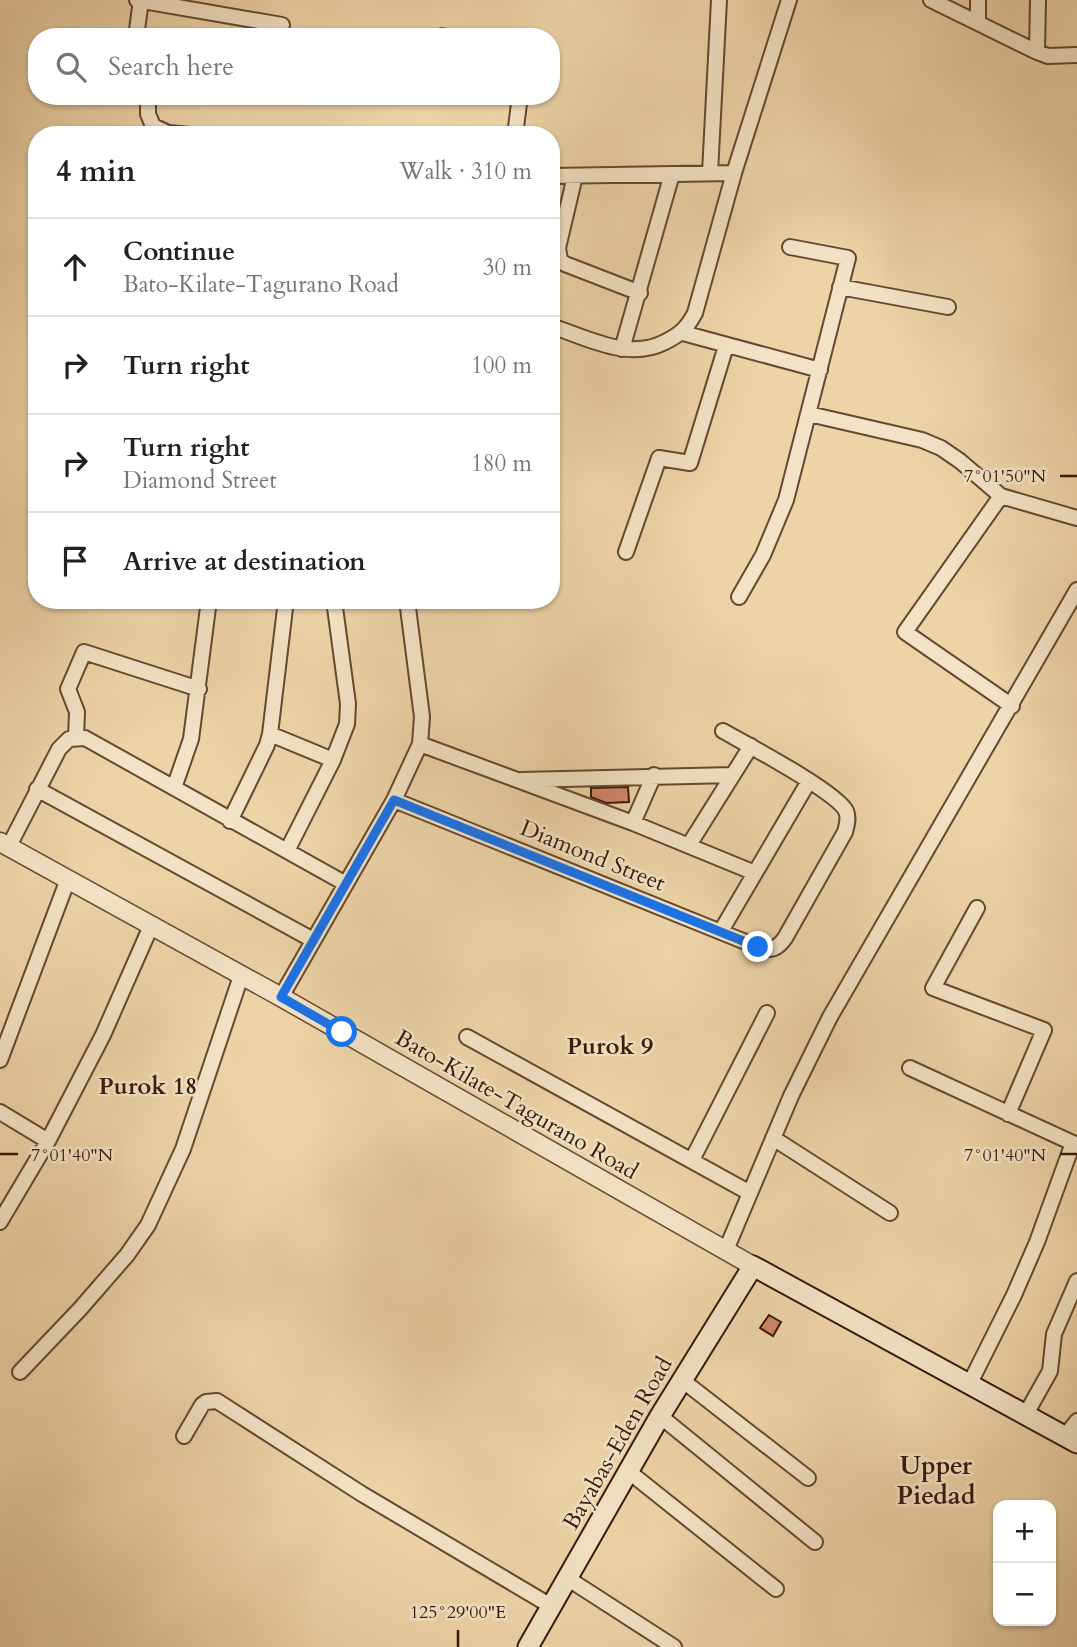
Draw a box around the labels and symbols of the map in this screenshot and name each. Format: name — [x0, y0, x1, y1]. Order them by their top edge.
text: 7°01'50"N — [964, 464, 1047, 489]
street label: Diamond Street — [516, 812, 670, 899]
route end — [742, 931, 773, 962]
route start — [326, 1016, 357, 1047]
street label: Bato-Kilate-Tagurano Road — [390, 1022, 645, 1187]
district label: Purok 9 — [567, 1030, 653, 1063]
district label: Purok 18 — [99, 1070, 197, 1103]
text: 7°01'40"N — [31, 1143, 114, 1168]
text: 7°01'40"N — [964, 1143, 1047, 1168]
street label: Bayabas-Eden Road — [555, 1351, 680, 1535]
district label: Upper Piedad — [896, 1448, 976, 1513]
text: 125°29'00"E — [410, 1600, 506, 1625]

